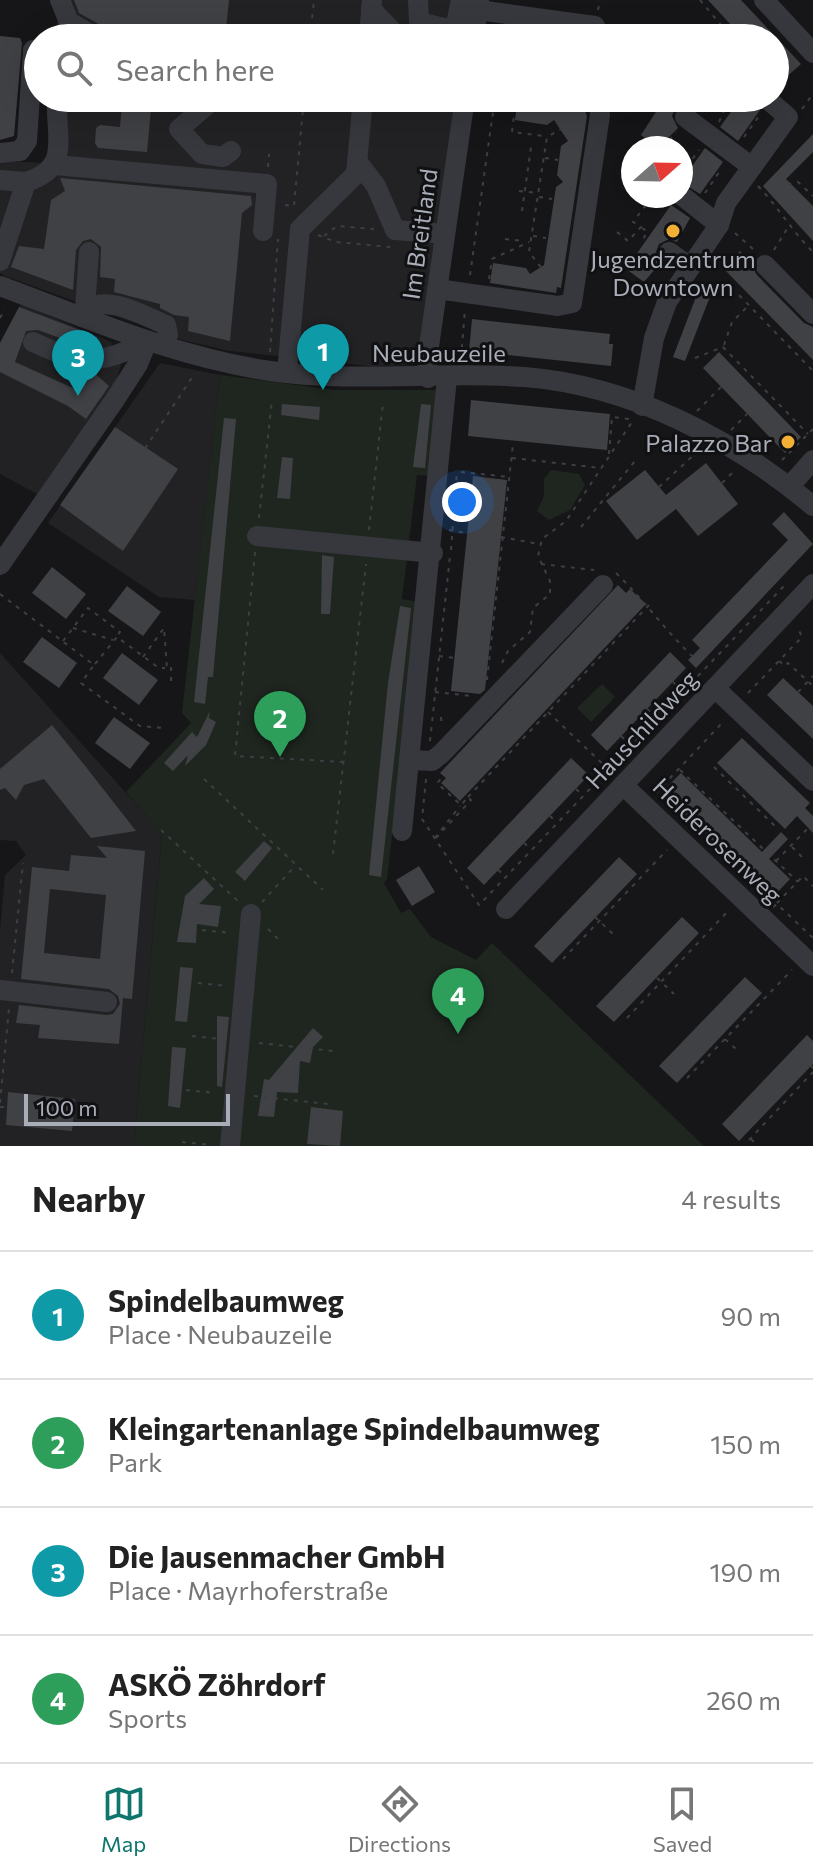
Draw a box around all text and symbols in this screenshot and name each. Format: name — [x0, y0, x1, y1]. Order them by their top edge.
search box — [24, 24, 789, 112]
icon: search — [52, 46, 96, 90]
text: Search here — [116, 50, 275, 87]
north arrow — [621, 136, 693, 208]
street label: Im Breitland — [395, 167, 443, 301]
marker: Jugendzentrum Downtown — [664, 222, 682, 240]
place label: Jugendzentrum Downtown — [590, 244, 756, 301]
pin: 1 — [297, 324, 349, 390]
pin: 3 — [52, 330, 104, 396]
street label: Neubauzeile — [372, 338, 506, 367]
place label: Palazzo Bar — [645, 428, 772, 457]
marker: Palazzo Bar — [779, 433, 797, 451]
your location — [442, 482, 482, 522]
street label: Hauschildweg — [579, 664, 703, 794]
pin: 2 — [254, 691, 306, 757]
street label: Heiderosenweg — [647, 771, 789, 909]
pin: 4 — [432, 968, 484, 1034]
scale bar — [24, 1090, 230, 1126]
text: 100 m — [36, 1094, 98, 1121]
text: Nearby — [32, 1177, 146, 1219]
text: 4 results — [681, 1183, 781, 1214]
text: Spindelbaumweg — [108, 1281, 344, 1318]
text: 1 — [52, 1300, 64, 1331]
text: 90 m — [721, 1300, 781, 1331]
text: Place · Neubauzeile — [108, 1318, 332, 1349]
text: Kleingartenanlage Spindelbaumweg — [108, 1409, 600, 1446]
text: 2 — [51, 1428, 65, 1459]
text: 150 m — [710, 1428, 781, 1459]
text: Park — [108, 1446, 162, 1477]
text: Die Jausenmacher GmbH — [108, 1537, 446, 1574]
text: 3 — [50, 1556, 66, 1587]
text: 190 m — [709, 1556, 781, 1587]
text: Place · Mayrhoferstraße — [108, 1574, 388, 1605]
text: ASKÖ Zöhrdorf — [108, 1665, 325, 1702]
text: 4 — [50, 1684, 66, 1715]
text: 260 m — [706, 1684, 781, 1715]
text: Sports — [108, 1702, 187, 1733]
tab: Map — [101, 1782, 146, 1857]
tab: Directions — [348, 1782, 451, 1857]
tab: Saved — [653, 1782, 712, 1857]

